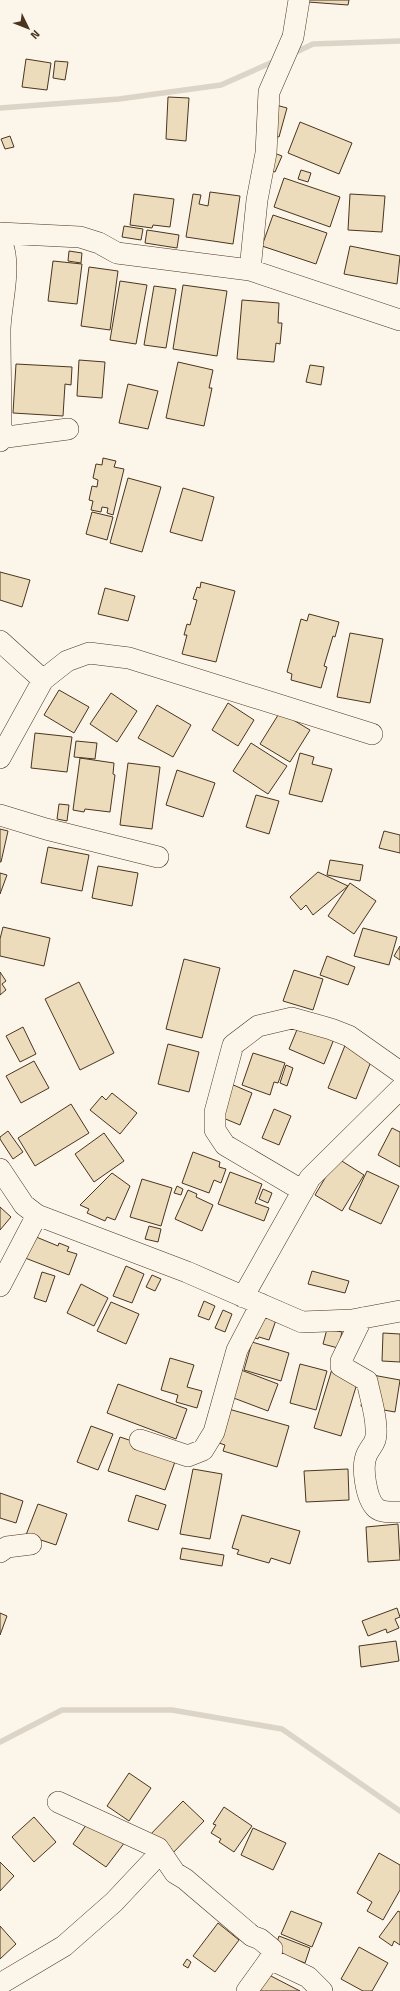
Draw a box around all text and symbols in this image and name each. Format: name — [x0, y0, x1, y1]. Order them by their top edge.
north arrow — [8, 8, 48, 48]
text: N — [27, 27, 44, 43]

